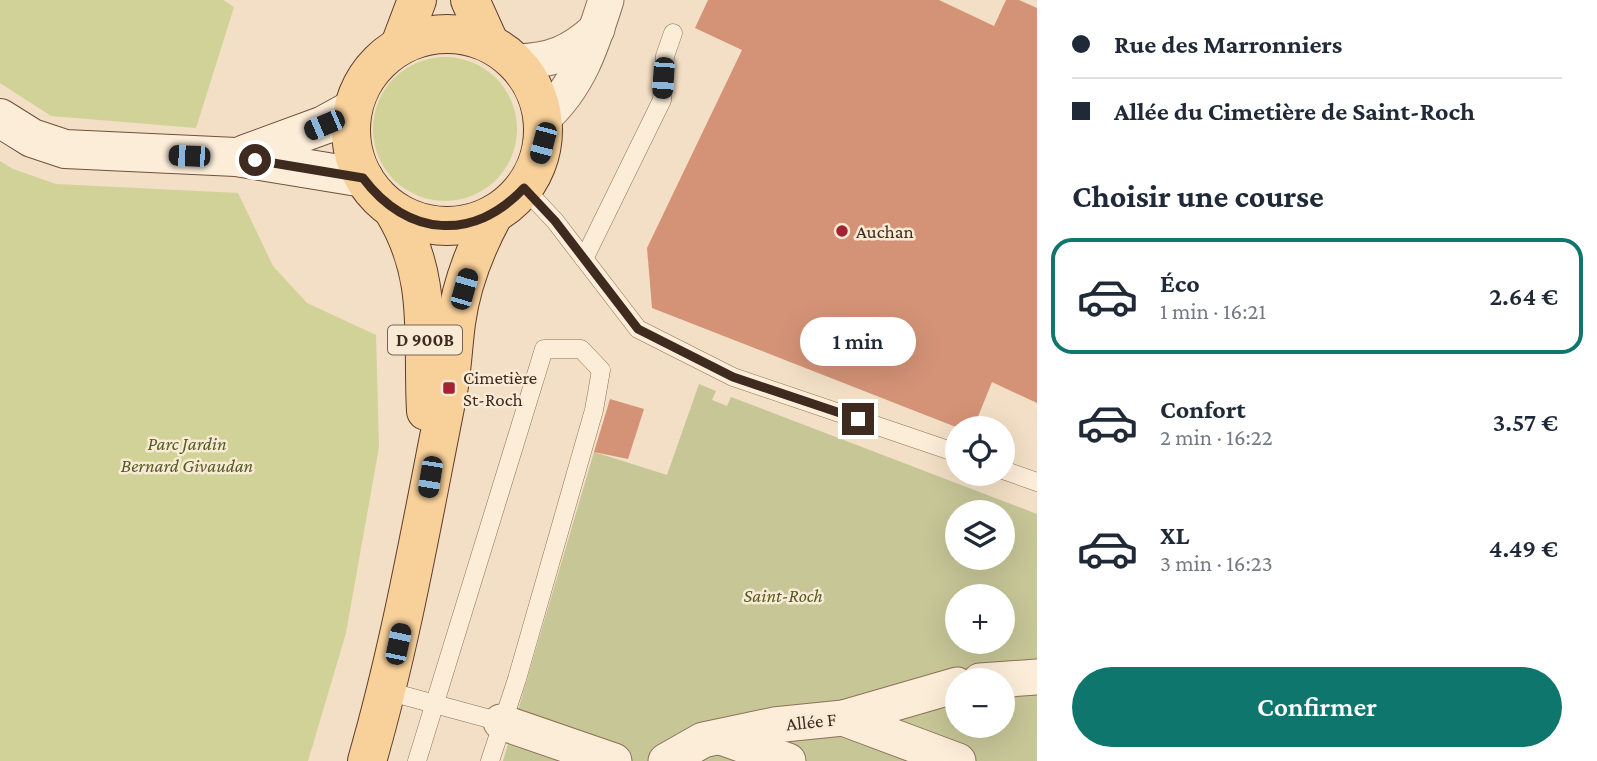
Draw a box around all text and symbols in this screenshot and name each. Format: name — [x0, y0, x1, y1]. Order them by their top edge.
text: Rue des Marronniers — [1114, 30, 1342, 59]
car — [652, 56, 675, 100]
text: Allée du Cimetière de Saint-Roch — [1114, 97, 1475, 126]
car — [301, 107, 348, 143]
car — [528, 120, 559, 166]
route start — [239, 144, 271, 176]
car — [168, 145, 211, 167]
text: Choisir une course — [1072, 178, 1324, 214]
place label: Auchan — [856, 221, 914, 242]
marker: Auchan — [834, 223, 850, 239]
icon: car — [1076, 265, 1139, 328]
car — [449, 266, 480, 312]
text: Éco — [1160, 269, 1200, 298]
text: 2.64 € — [1489, 282, 1558, 311]
text: 1 min · 16:21 — [1160, 298, 1266, 324]
callout: 1 min — [800, 318, 916, 366]
road number: D 900B — [388, 326, 462, 354]
text: 1 min — [832, 328, 884, 354]
place label: Cimetière St-Roch — [463, 367, 537, 410]
marker: Cimetière St-Roch — [441, 380, 457, 396]
icon: car — [1076, 391, 1139, 454]
text: Confort — [1160, 395, 1246, 424]
route end — [842, 403, 874, 435]
text: 3.57 € — [1493, 408, 1558, 437]
map controls — [945, 416, 1015, 738]
button: locate — [945, 416, 1015, 486]
text: 2 min · 16:22 — [1160, 424, 1273, 450]
park label: Parc Jardin Bernard Givaudan — [121, 433, 253, 476]
car — [417, 455, 444, 499]
button: layers — [945, 500, 1015, 570]
icon: car — [1076, 517, 1139, 580]
text: XL — [1160, 521, 1189, 550]
text: 4.49 € — [1489, 534, 1558, 563]
text: 3 min · 16:23 — [1160, 550, 1273, 576]
button: + — [945, 584, 1015, 654]
park label: Saint-Roch — [743, 585, 823, 606]
car — [384, 621, 413, 667]
button: Confirmer — [1072, 667, 1562, 747]
button: − — [945, 668, 1015, 738]
street label: Allée F — [785, 708, 838, 735]

